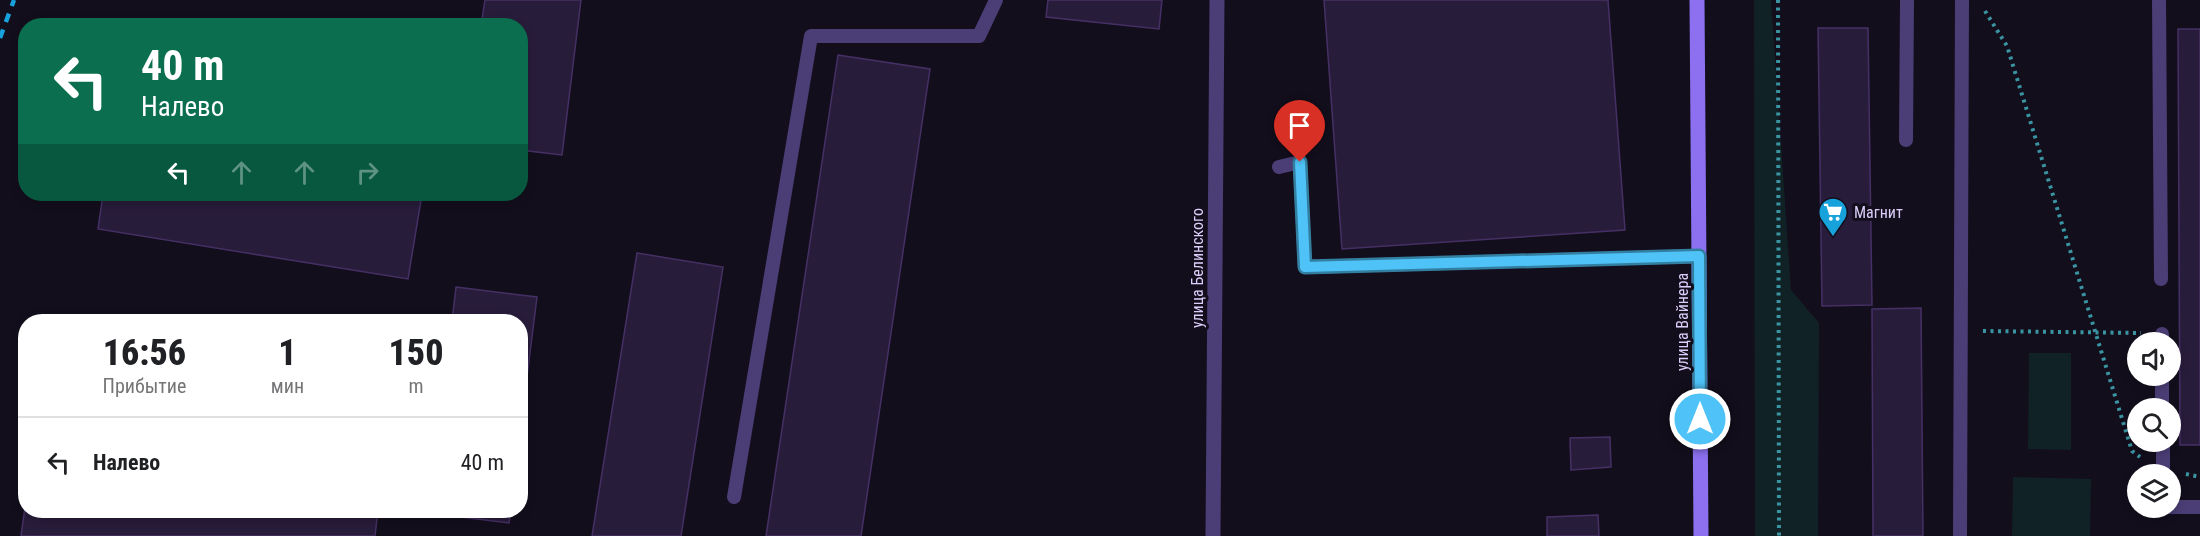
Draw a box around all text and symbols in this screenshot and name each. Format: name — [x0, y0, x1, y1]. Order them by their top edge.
text: 40 m — [141, 41, 224, 90]
icon: left — [42, 42, 120, 120]
text: Налево — [141, 91, 224, 123]
pin — [1274, 100, 1325, 162]
icon: arrive — [1283, 109, 1316, 142]
icon: left — [162, 156, 195, 189]
icon: ahead — [225, 156, 258, 189]
icon: ahead — [288, 156, 321, 189]
icon: right — [351, 156, 384, 189]
supermarket icon: Магнит — [1817, 196, 1849, 238]
place label: Магнит — [1854, 203, 1903, 222]
street label: улица Белинского — [1188, 208, 1207, 328]
street label: улица Вайнера — [1673, 273, 1692, 371]
text: 16:56 — [103, 332, 186, 374]
text: 1 — [278, 332, 297, 374]
text: 150 — [389, 332, 443, 374]
map controls — [2127, 332, 2181, 518]
button: sound — [2127, 332, 2181, 386]
text: Прибытие — [102, 374, 186, 398]
text: мин — [271, 374, 304, 398]
text: m — [408, 374, 424, 398]
position arrow — [1668, 387, 1732, 451]
button: search — [2127, 398, 2181, 452]
icon: left — [42, 446, 75, 479]
text: Налево — [93, 450, 160, 475]
text: 40 m — [461, 450, 504, 475]
button: layers — [2127, 464, 2181, 518]

